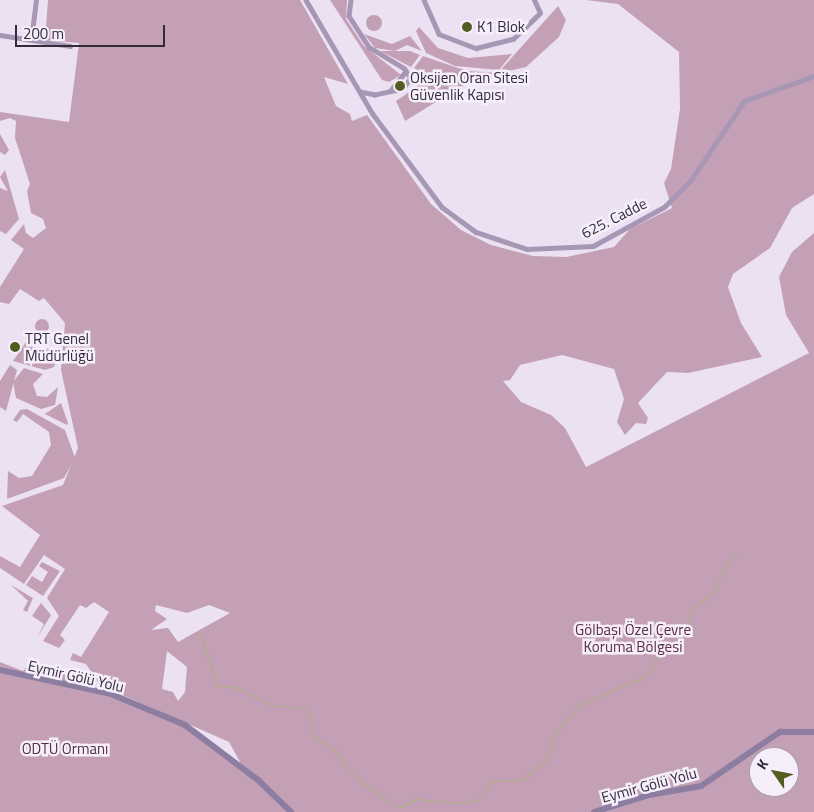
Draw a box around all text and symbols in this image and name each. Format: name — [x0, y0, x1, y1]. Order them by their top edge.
scale bar — [18, 15, 168, 47]
place label: K1 Blok — [477, 18, 525, 36]
marker: K1 Blok — [461, 21, 473, 33]
text: 200 m — [23, 22, 64, 45]
place label: Oksijen Oran Sitesi Güvenlik Kapısı — [410, 68, 528, 103]
marker: Oksijen Oran Sitesi Güvenlik Kapısı — [394, 80, 406, 92]
street label: 625. Cadde — [578, 194, 650, 242]
place label: TRT Genel Müdürlüğü — [25, 329, 94, 364]
marker: TRT Genel Müdürlüğü — [9, 341, 21, 353]
park label: Gölbaşı Özel Çevre Koruma Bölgesi — [575, 620, 691, 655]
street label: Eymir Gölü Yolu — [26, 656, 126, 696]
park label: ODTÜ Ormanı — [22, 740, 108, 758]
north arrow — [749, 747, 799, 797]
text: K — [751, 755, 773, 773]
street label: Eymir Gölü Yolu — [599, 764, 699, 806]

